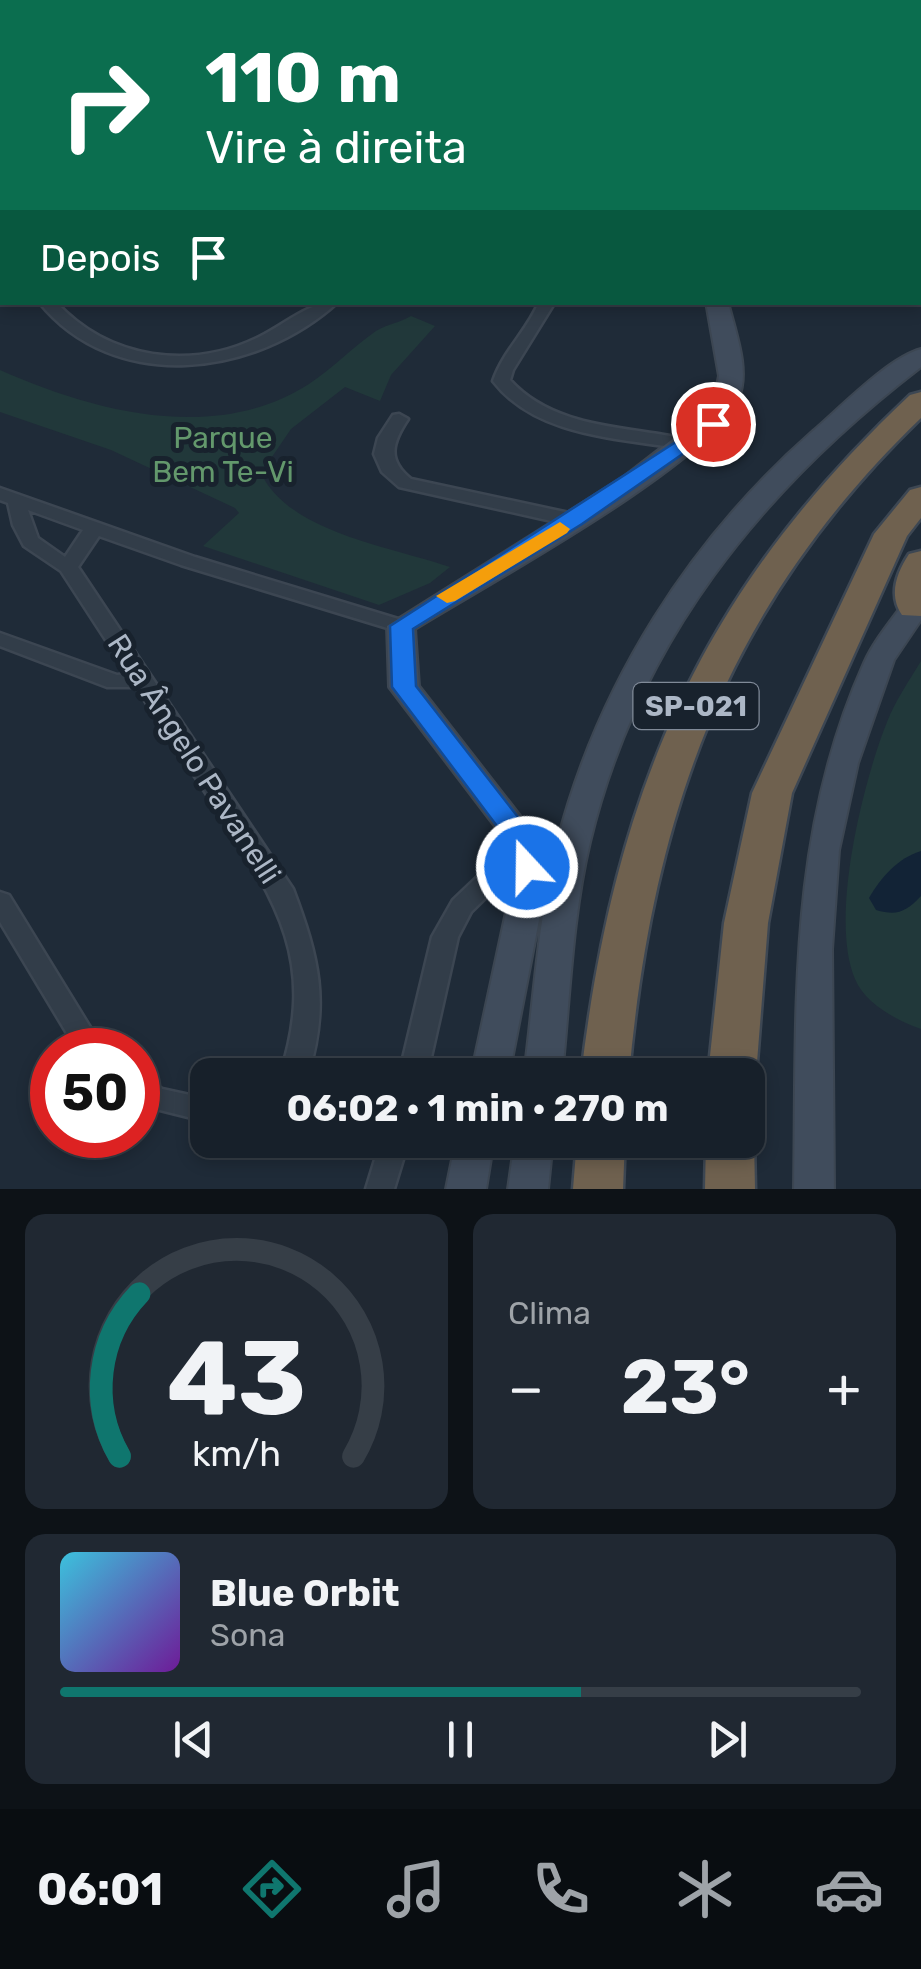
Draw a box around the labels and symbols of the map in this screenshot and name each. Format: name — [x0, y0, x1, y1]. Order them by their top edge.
pin — [671, 382, 756, 467]
park label: Parque Bem Te-Vi — [152, 420, 294, 490]
street label: Rua Ângelo Pavanelli — [100, 627, 288, 891]
road number: SP-021 — [634, 683, 758, 729]
position arrow — [475, 815, 579, 919]
speed limit sign: 50 — [30, 1028, 160, 1158]

